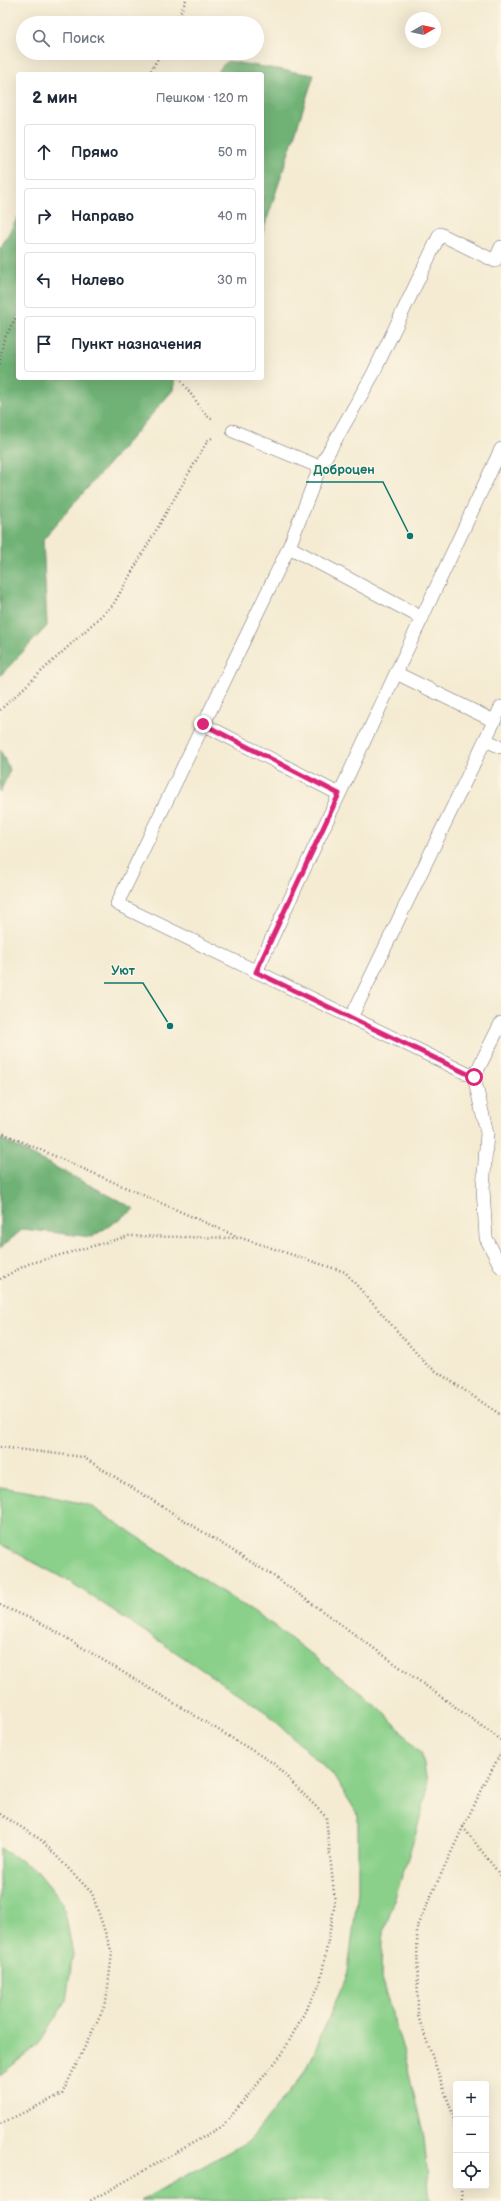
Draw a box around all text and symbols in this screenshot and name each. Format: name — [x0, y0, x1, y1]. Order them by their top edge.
north arrow — [405, 12, 441, 48]
search box — [16, 16, 264, 60]
icon: search — [30, 27, 52, 49]
text: Поиск — [62, 29, 105, 48]
text: 2 мин — [32, 88, 78, 108]
text: Пешком · 120 m — [156, 90, 248, 106]
icon: ahead — [33, 141, 55, 163]
text: Прямо — [71, 143, 118, 162]
text: 50 m — [218, 144, 247, 160]
icon: right — [33, 205, 55, 227]
text: Направо — [71, 207, 134, 226]
text: 40 m — [217, 208, 247, 224]
icon: left — [33, 269, 55, 291]
text: Налево — [71, 271, 124, 290]
text: 30 m — [217, 272, 247, 288]
icon: arrive — [33, 333, 55, 355]
text: Пункт назначения — [71, 335, 202, 354]
callout: Доброцен — [306, 457, 383, 482]
text: Доброцен — [313, 462, 375, 478]
route end — [194, 715, 212, 733]
callout: Уют — [104, 958, 143, 983]
text: Уют — [111, 963, 136, 979]
route start — [465, 1068, 483, 1086]
map controls — [453, 2081, 489, 2189]
button: + — [453, 2081, 489, 2117]
button: − — [453, 2117, 489, 2153]
button: locate — [453, 2153, 489, 2189]

